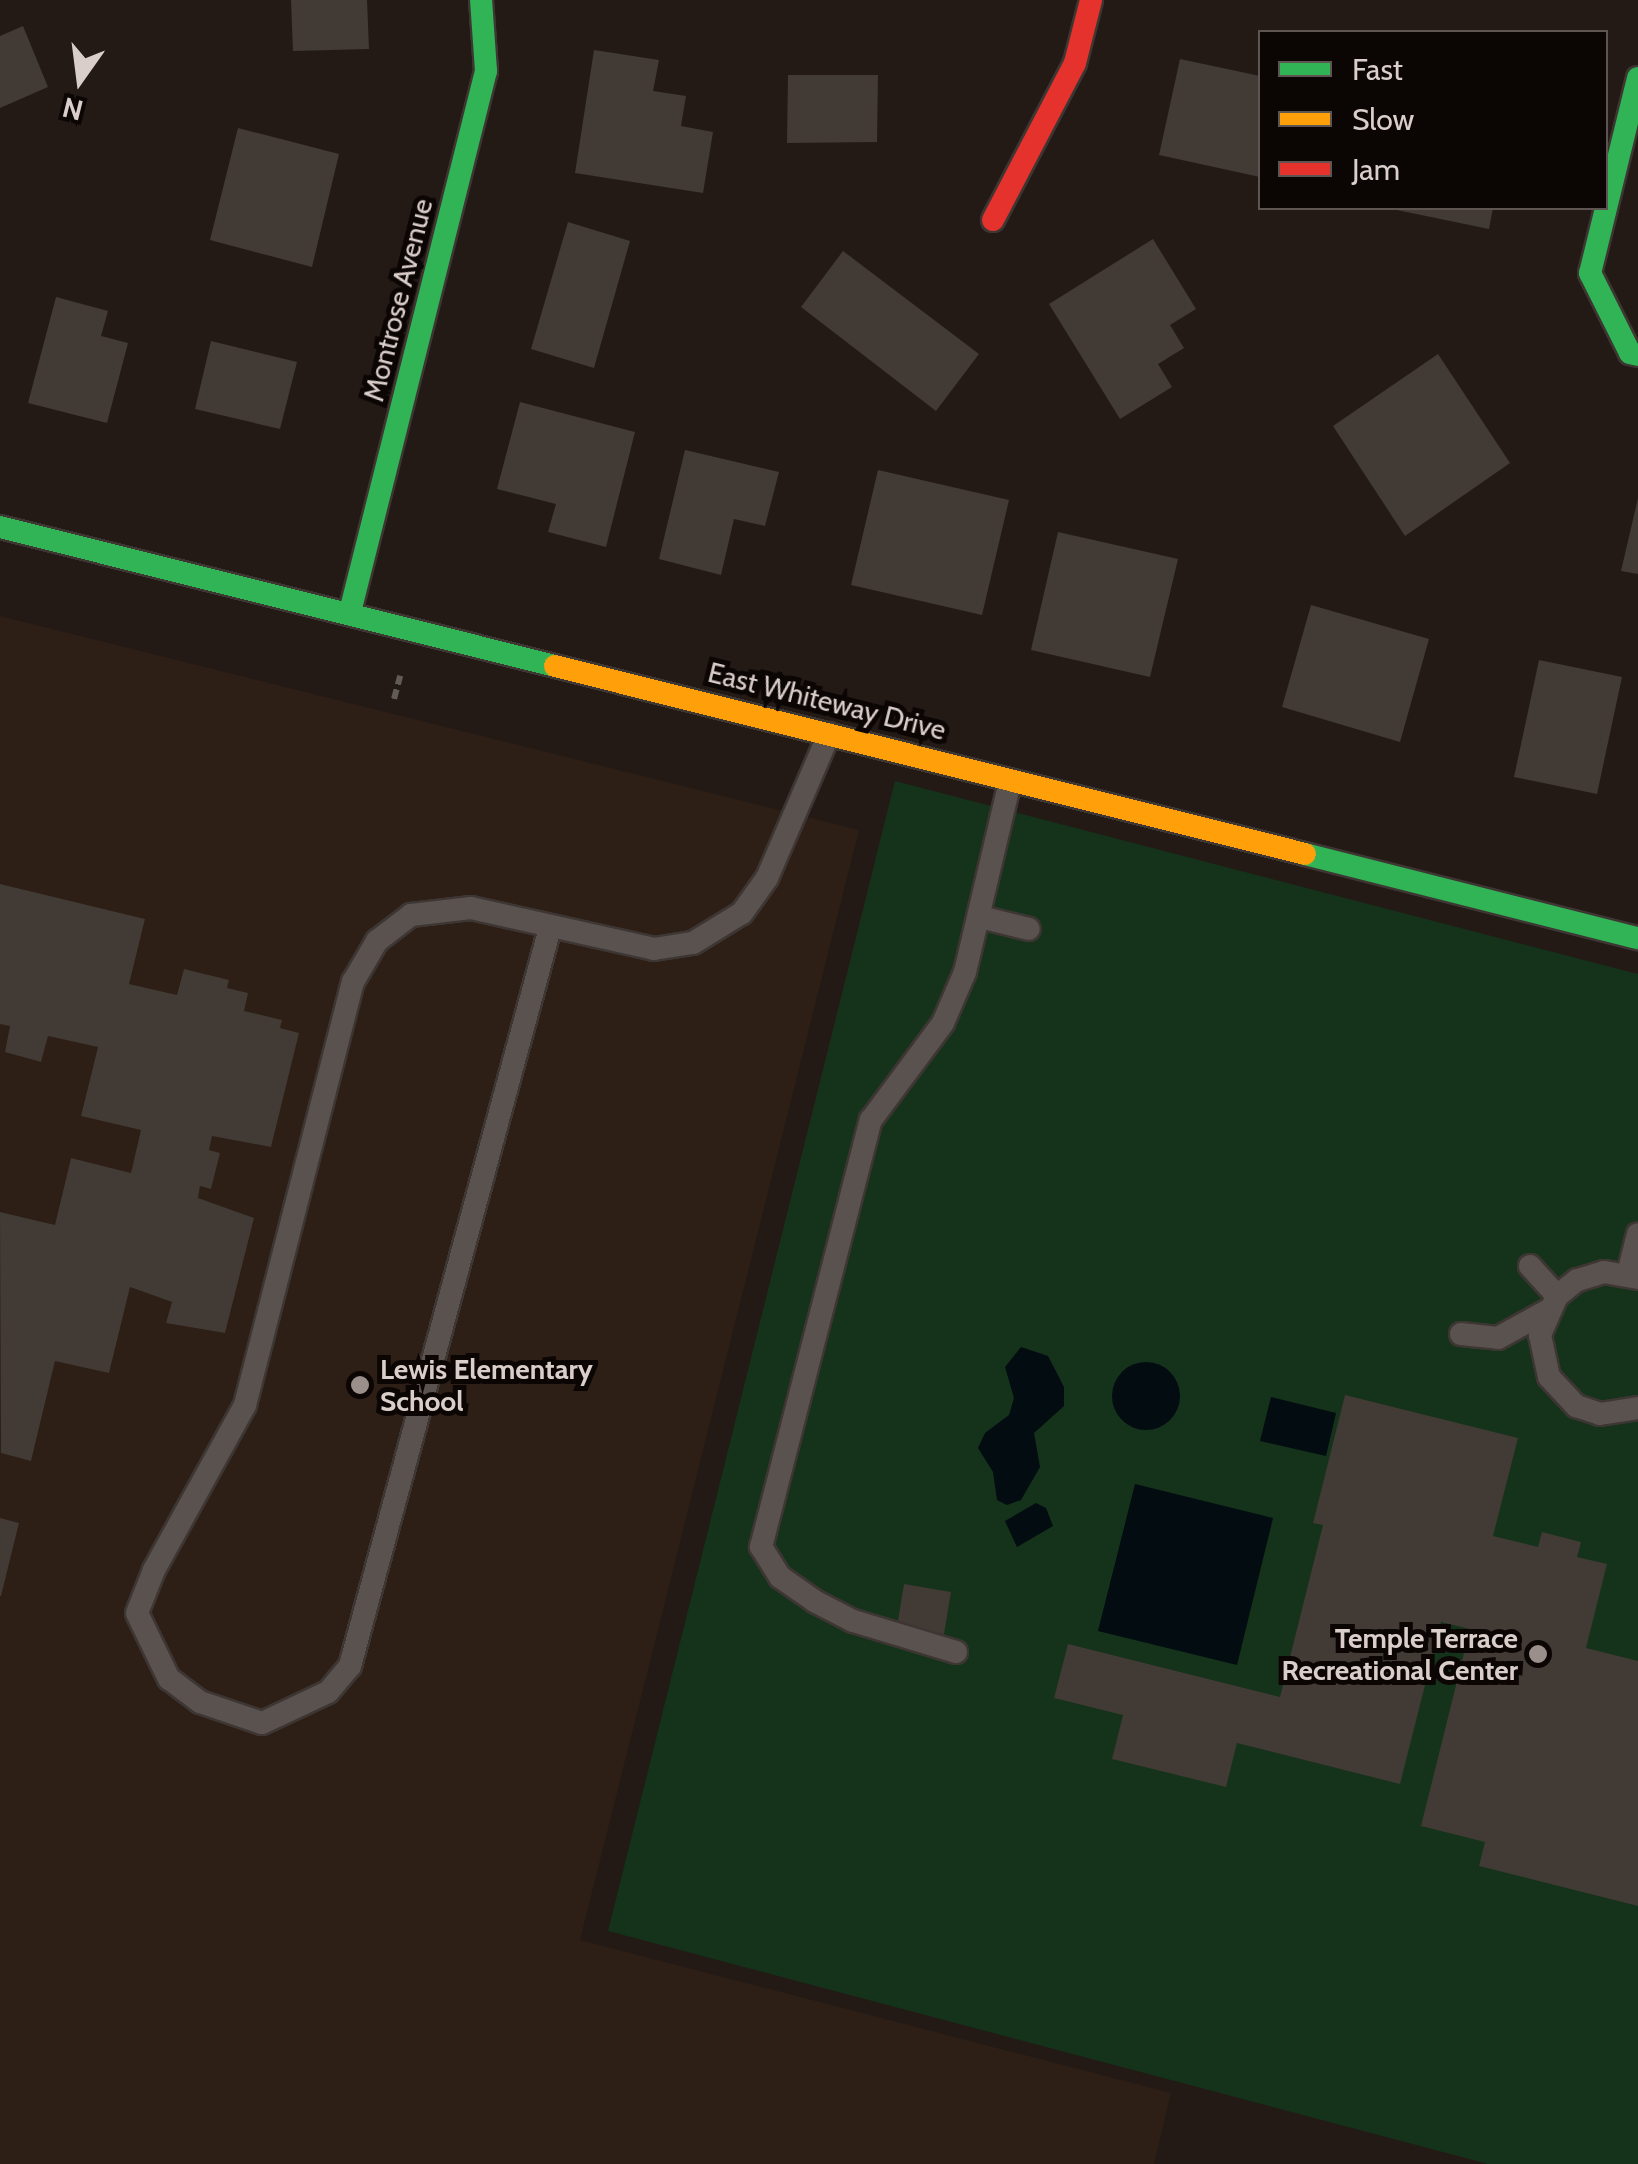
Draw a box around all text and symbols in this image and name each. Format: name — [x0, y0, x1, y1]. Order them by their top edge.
north arrow — [30, 30, 130, 130]
legend — [1258, 30, 1608, 210]
text: Fast — [1352, 51, 1403, 88]
text: N — [59, 90, 86, 128]
text: Slow — [1352, 101, 1414, 138]
text: Jam — [1352, 151, 1400, 188]
street label: Montrose Avenue — [357, 195, 439, 405]
street label: East Whiteway Drive — [705, 655, 949, 747]
place label: Lewis Elementary School — [380, 1352, 593, 1418]
marker: Lewis Elementary School — [349, 1374, 371, 1396]
place label: Temple Terrace Recreational Center — [1282, 1621, 1518, 1687]
marker: Temple Terrace Recreational Center — [1527, 1643, 1549, 1665]

